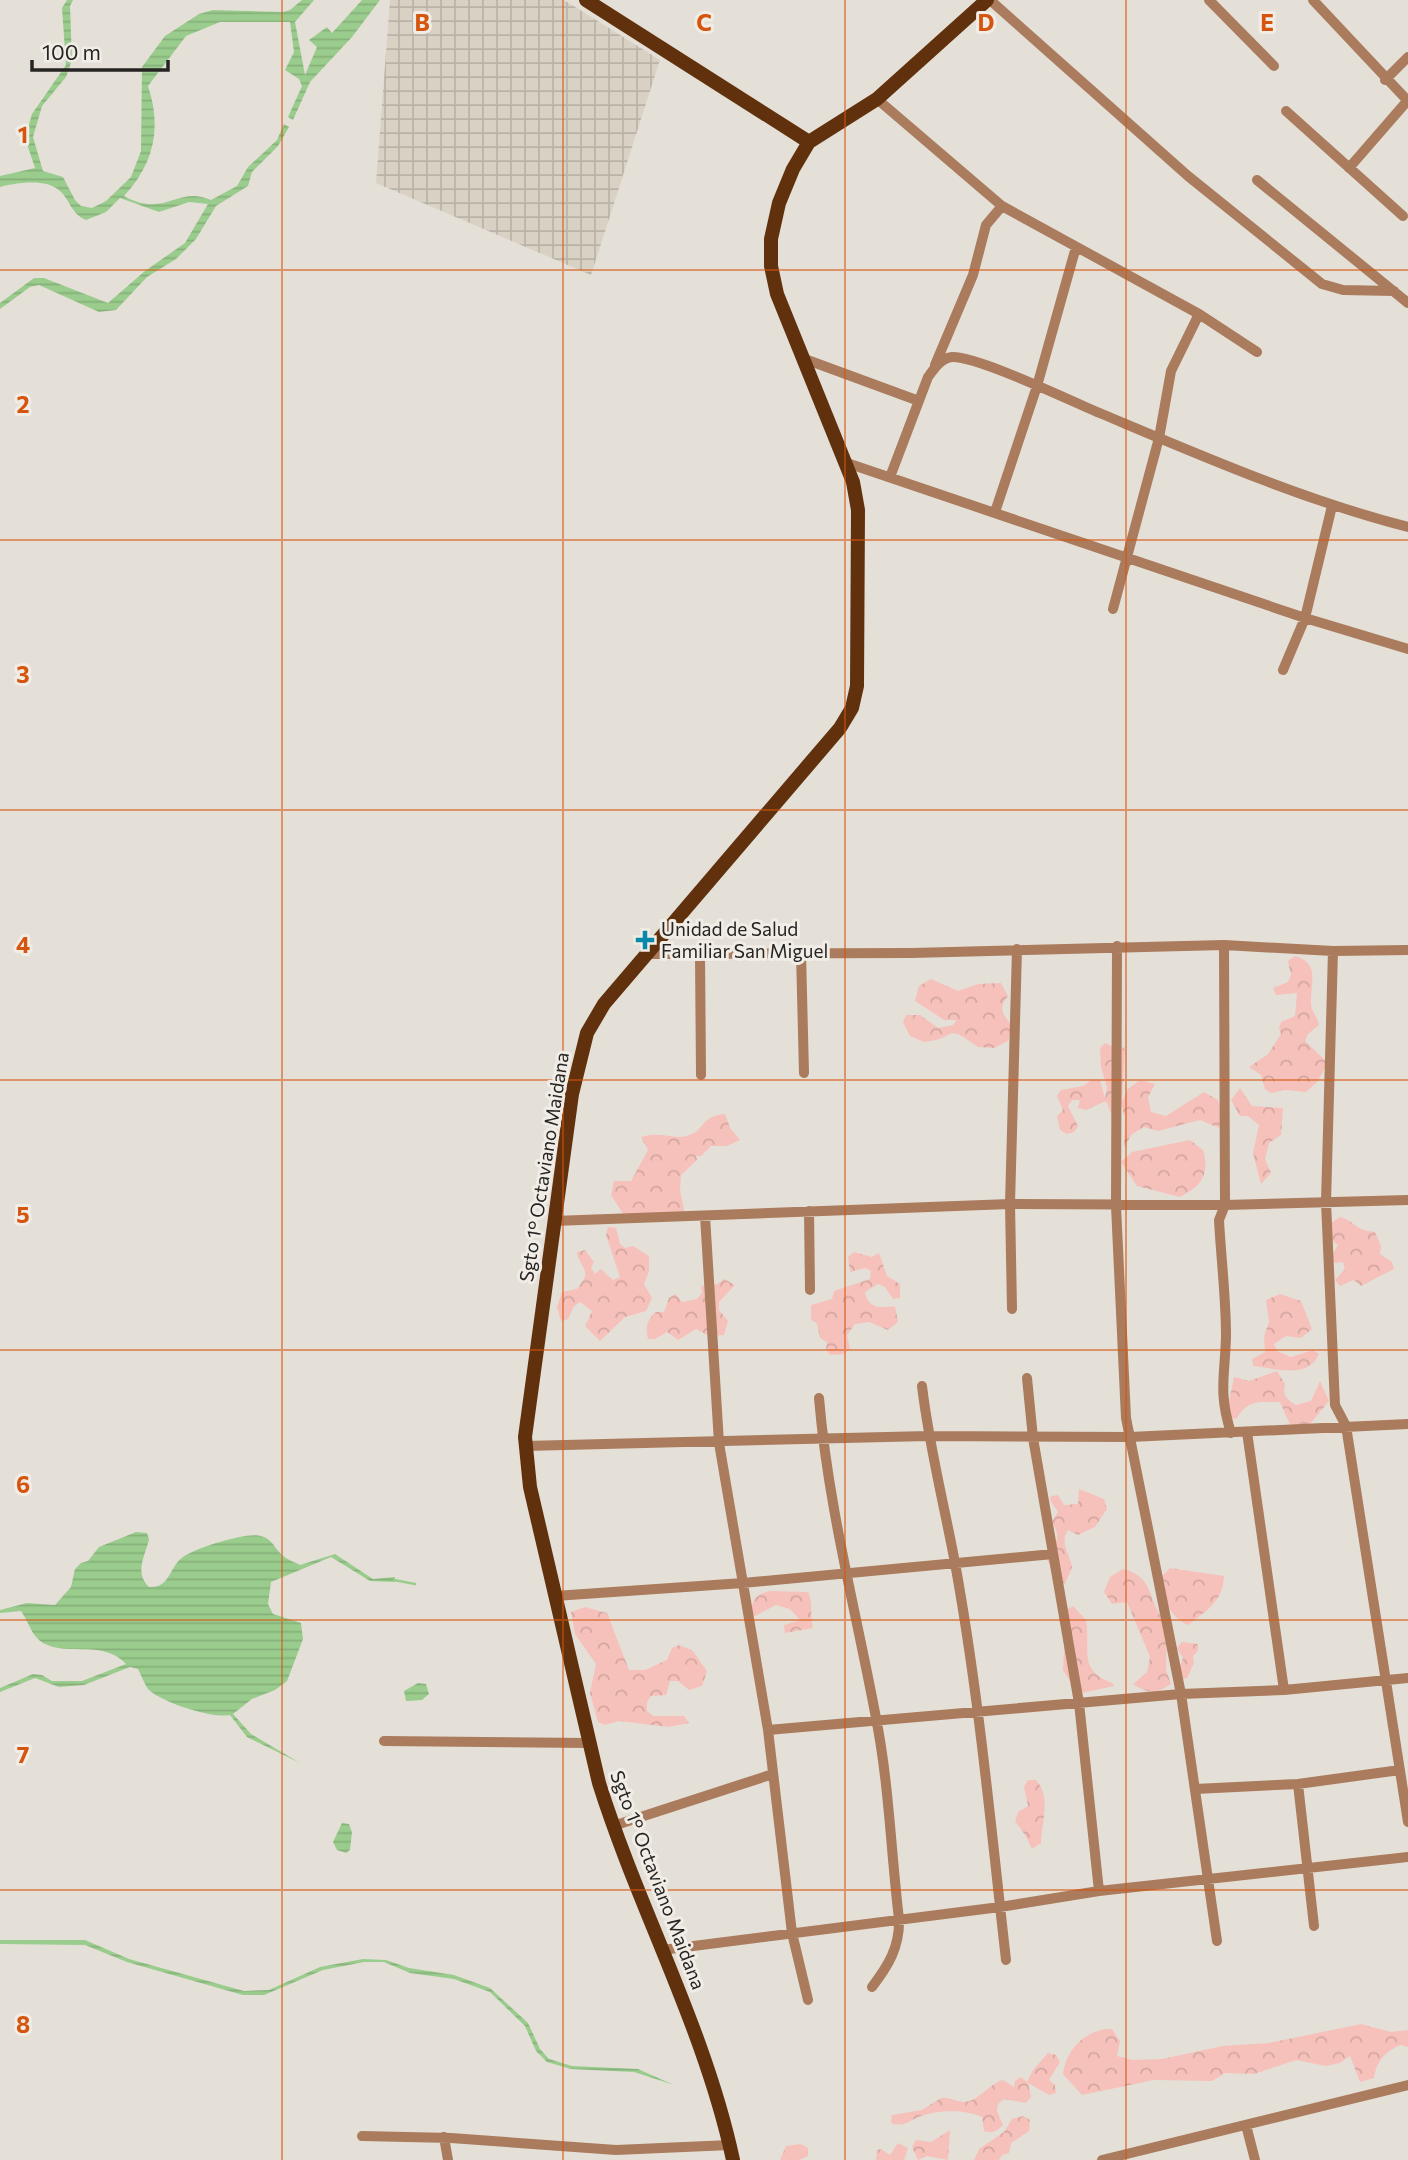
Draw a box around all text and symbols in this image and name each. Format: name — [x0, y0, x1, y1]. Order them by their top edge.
text: B — [414, 8, 430, 36]
text: C — [696, 8, 712, 36]
text: D — [978, 8, 995, 36]
text: E — [1260, 8, 1274, 36]
scale bar — [32, 28, 168, 72]
text: 100 m — [42, 39, 101, 64]
text: 1 — [18, 120, 28, 148]
text: 2 — [16, 390, 30, 418]
text: 3 — [16, 660, 30, 688]
place label: Unidad de Salud Familiar San Miguel — [661, 917, 828, 962]
text: 4 — [16, 930, 30, 958]
marker: Unidad de Salud Familiar San Miguel — [635, 930, 655, 950]
street label: Sgto 1° Octaviano Maidana — [514, 1050, 573, 1283]
text: 5 — [16, 1200, 30, 1228]
text: 6 — [16, 1470, 30, 1498]
text: 7 — [17, 1740, 29, 1768]
street label: Sgto 1° Octaviano Maidana — [606, 1767, 711, 1992]
text: 8 — [16, 2010, 30, 2038]

